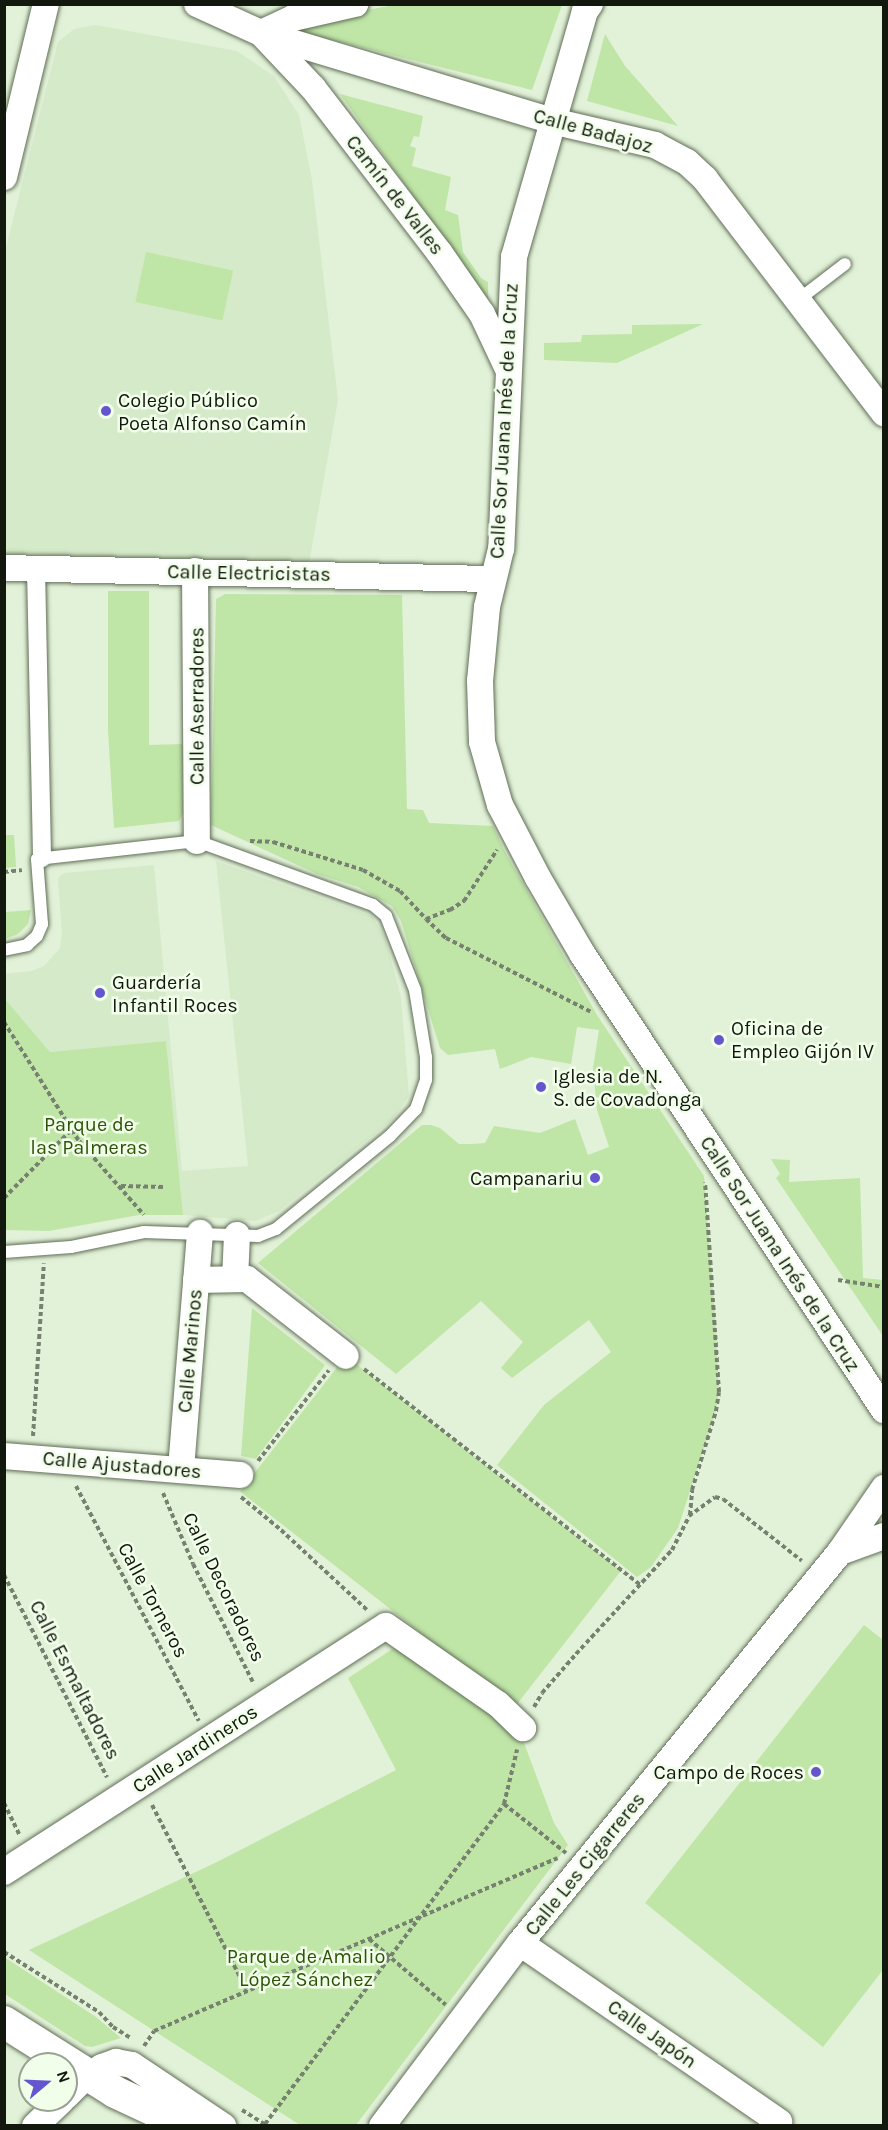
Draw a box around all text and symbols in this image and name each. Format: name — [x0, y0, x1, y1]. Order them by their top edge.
street label: Calle Badajoz — [531, 104, 655, 158]
street label: Camín de Valles — [341, 130, 449, 260]
street label: Calle Sor Juana Inés de la Cruz — [485, 283, 523, 559]
place label: Colegio Público Poeta Alfonso Camín — [118, 388, 307, 435]
marker: Colegio Público Poeta Alfonso Camín — [99, 404, 113, 418]
street label: Calle Electricistas — [167, 560, 331, 586]
street label: Calle Aserradores — [185, 627, 209, 785]
place label: Guardería Infantil Roces — [112, 970, 238, 1017]
marker: Guardería Infantil Roces — [93, 986, 107, 1000]
place label: Oficina de Empleo Gijón IV — [731, 1016, 874, 1063]
marker: Oficina de Empleo Gijón IV — [712, 1033, 726, 1047]
place label: Iglesia de N. S. de Covadonga — [553, 1064, 702, 1111]
marker: Iglesia de N. S. de Covadonga — [534, 1080, 548, 1094]
park label: Parque de las Palmeras — [30, 1113, 148, 1160]
street label: Calle Sor Juana Inés de la Cruz — [695, 1132, 865, 1376]
place label: Campanariu — [470, 1166, 583, 1190]
marker: Campanariu — [588, 1171, 602, 1185]
street label: Calle Marinos — [173, 1288, 207, 1414]
street label: Calle Ajustadores — [42, 1446, 202, 1484]
street label: Calle Decoradores — [177, 1508, 271, 1666]
street label: Calle Torneros — [113, 1538, 193, 1662]
street label: Calle Esmaltadores — [24, 1596, 126, 1764]
street label: Calle Jardineros — [128, 1700, 262, 1798]
place label: Campo de Roces — [654, 1760, 804, 1784]
marker: Campo de Roces — [809, 1765, 823, 1779]
street label: Calle Les Cigarreres — [520, 1787, 650, 1941]
park label: Parque de Amalio López Sánchez — [227, 1944, 385, 1991]
street label: Calle Japón — [603, 1995, 701, 2073]
north arrow — [18, 2052, 78, 2112]
text: N — [53, 2068, 74, 2085]

